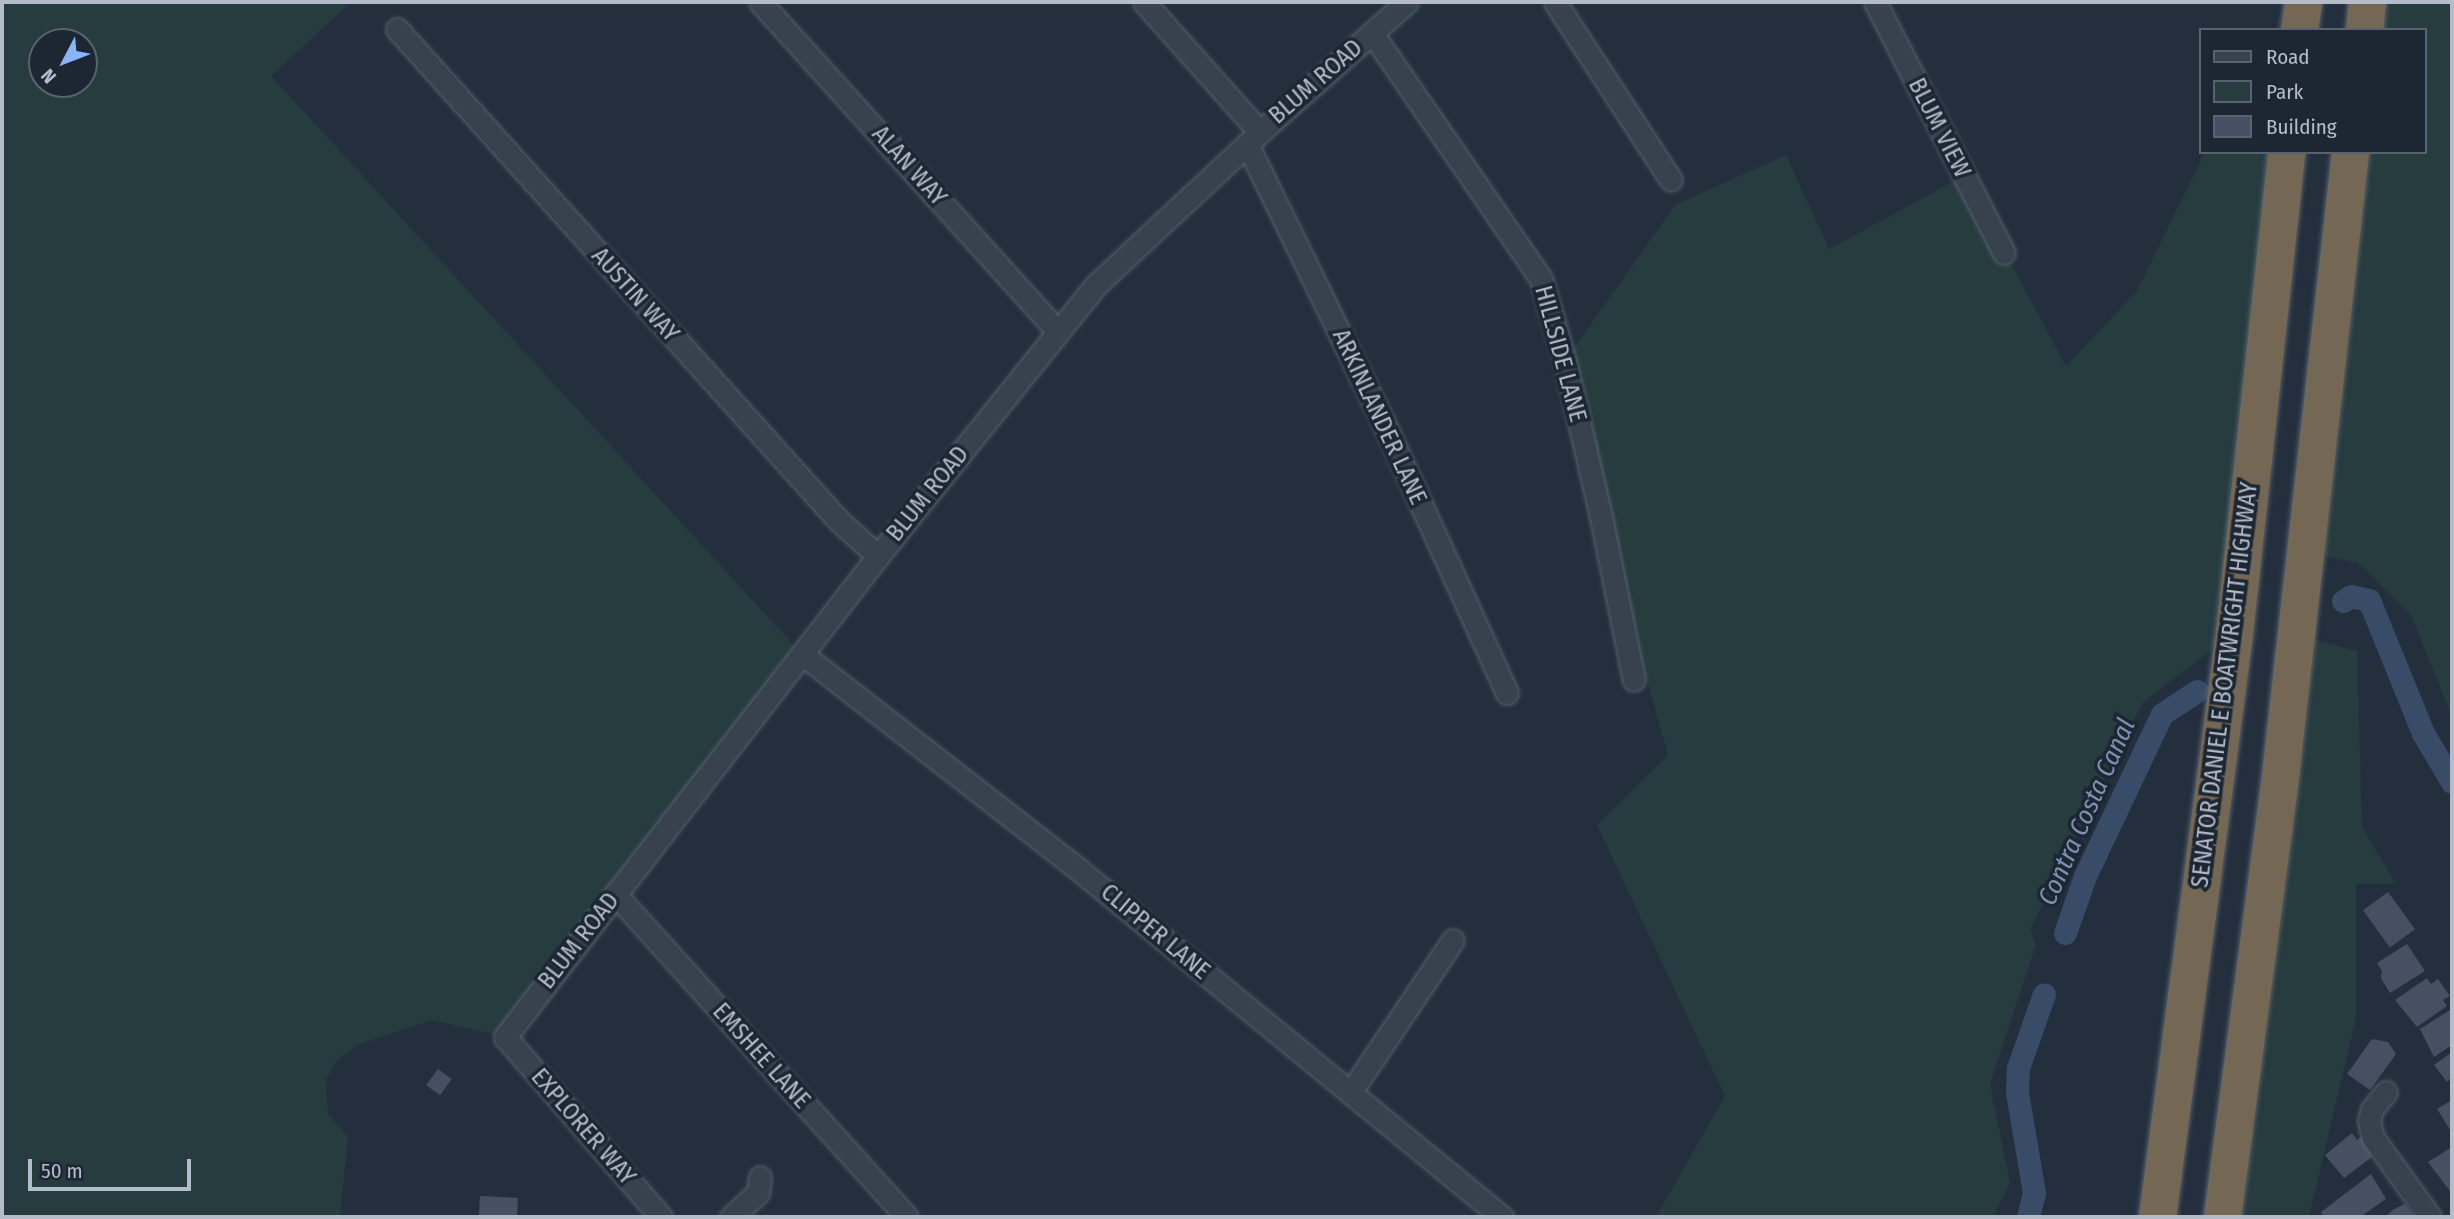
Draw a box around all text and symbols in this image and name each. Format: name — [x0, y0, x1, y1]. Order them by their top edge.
north arrow — [28, 28, 98, 98]
legend — [2198, 28, 2426, 154]
street label: BLUM ROAD — [1263, 34, 1369, 130]
text: Road — [2266, 44, 2310, 70]
text: N — [36, 64, 61, 88]
street label: BLUM VIEW — [1902, 73, 1976, 183]
text: Park — [2266, 79, 2303, 105]
text: Building — [2266, 114, 2337, 140]
street label: ALAN WAY — [866, 120, 952, 212]
street label: AUSTIN WAY — [585, 242, 685, 348]
street label: HILLSIDE LANE — [1528, 283, 1592, 425]
street label: ARKINLANDER LANE — [1326, 325, 1432, 509]
street label: BLUM ROAD — [881, 441, 975, 547]
street label: SENATOR DANIEL E BOATWRIGHT HIGHWAY — [2186, 481, 2264, 889]
water label: Contra Costa Canal — [2032, 714, 2142, 910]
street label: CLIPPER LANE — [1095, 878, 1215, 986]
street label: BLUM ROAD — [532, 887, 626, 995]
street label: EMSHEE LANE — [706, 997, 816, 1115]
street label: EXPLORER WAY — [525, 1063, 641, 1191]
scale bar — [32, 1146, 194, 1190]
text: 50 m — [41, 1158, 83, 1184]

